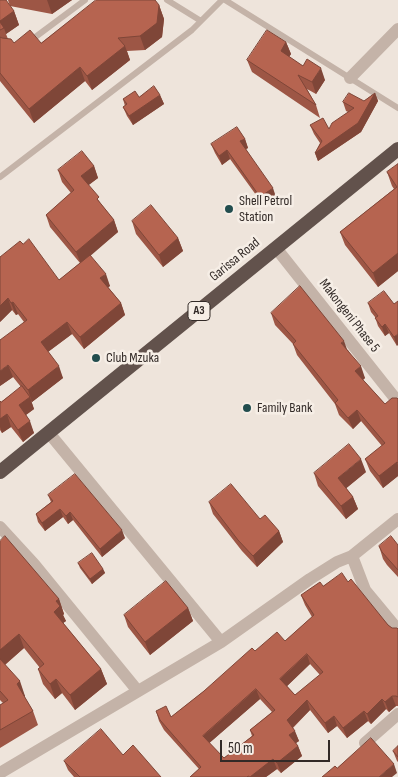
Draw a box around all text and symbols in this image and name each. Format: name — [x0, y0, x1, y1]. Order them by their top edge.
place label: Shell Petrol Station — [239, 193, 292, 226]
marker: Shell Petrol Station — [223, 203, 235, 215]
street label: Garissa Road — [207, 235, 263, 285]
street label: Makongeni Phase 5 — [315, 276, 383, 356]
road number: A3 — [188, 302, 210, 321]
place label: Club Mzuka — [106, 350, 159, 366]
marker: Club Mzuka — [90, 352, 102, 364]
place label: Family Bank — [257, 400, 312, 416]
marker: Family Bank — [241, 402, 253, 414]
scale bar — [223, 730, 333, 762]
text: 50 m — [228, 739, 253, 758]

